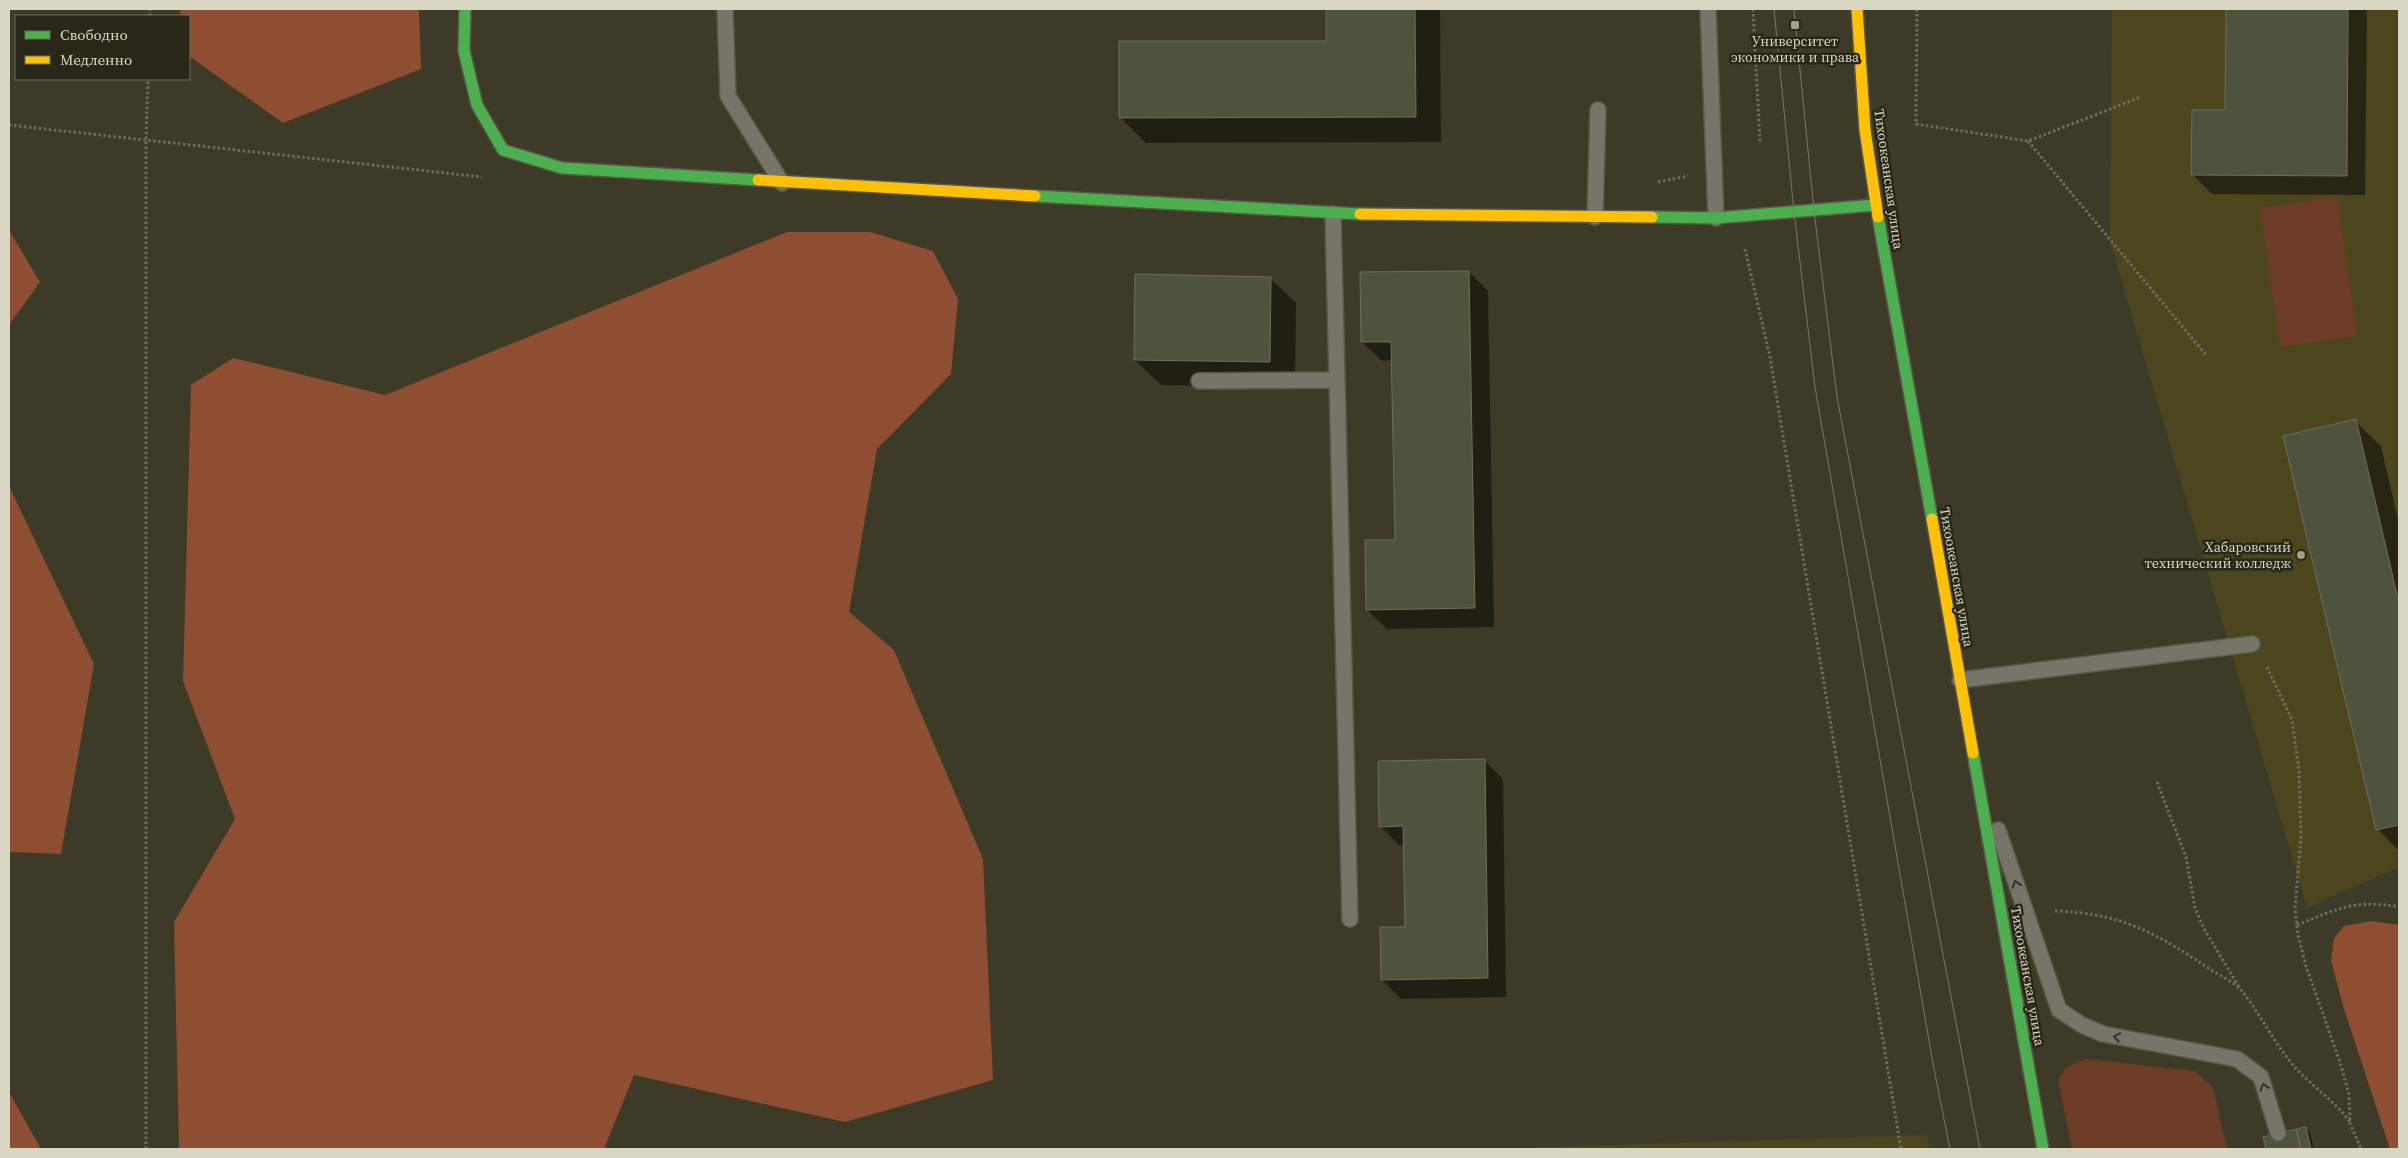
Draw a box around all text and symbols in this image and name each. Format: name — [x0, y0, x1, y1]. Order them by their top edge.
legend — [15, 15, 190, 80]
marker: Университет экономики и права — [1789, 19, 1801, 31]
text: Свободно — [60, 24, 128, 45]
place label: Университет экономики и права — [1731, 31, 1860, 67]
text: Медленно — [60, 49, 132, 70]
street label: Тихоокеанская улица — [1869, 108, 1909, 251]
street label: Тихоокеанская улица — [1935, 506, 1979, 649]
place label: Хабаровский технический колледж — [2144, 537, 2291, 573]
marker: Хабаровский технический колледж — [2295, 549, 2307, 561]
one-way arrow — [2012, 880, 2022, 889]
street label: Тихоокеанская улица — [2006, 905, 2050, 1048]
one-way arrow — [2112, 1032, 2121, 1042]
one-way arrow — [2260, 1083, 2270, 1091]

